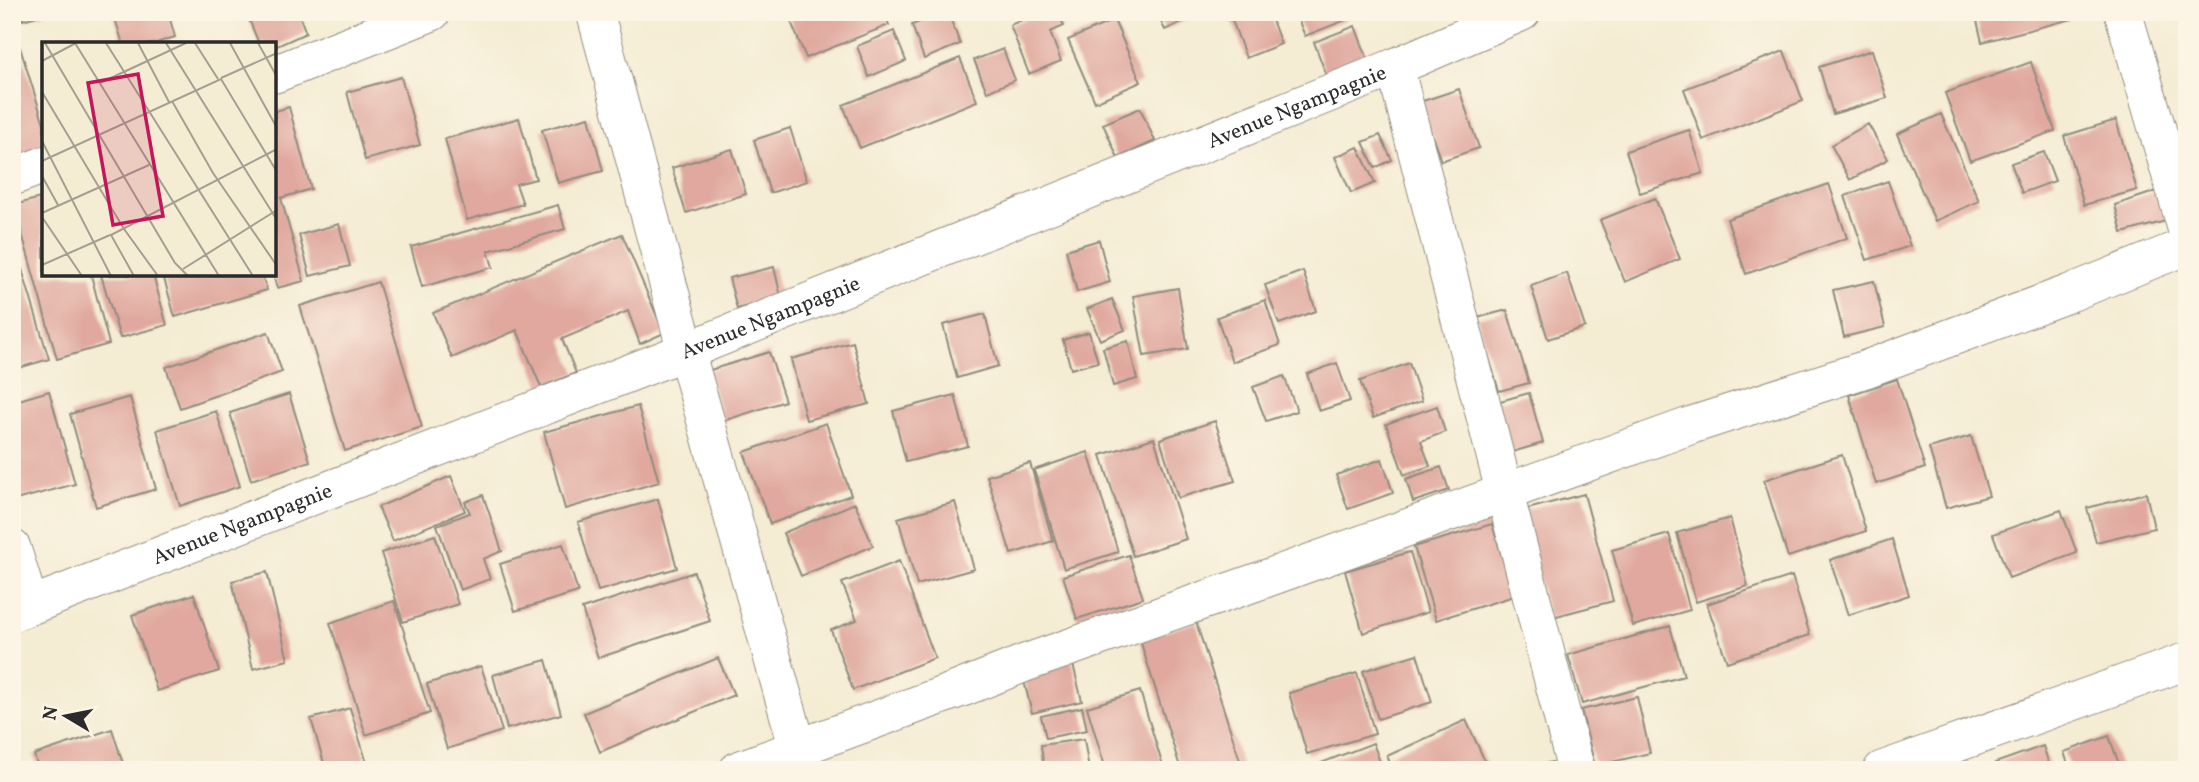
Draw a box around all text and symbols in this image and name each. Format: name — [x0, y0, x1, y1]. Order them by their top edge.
inset map — [42, 42, 276, 276]
street label: Avenue Ngampagnie — [1203, 59, 1391, 157]
street label: Avenue Ngampagnie — [677, 270, 865, 367]
street label: Avenue Ngampagnie — [149, 477, 337, 573]
north arrow — [32, 680, 102, 750]
text: N — [37, 704, 65, 722]

